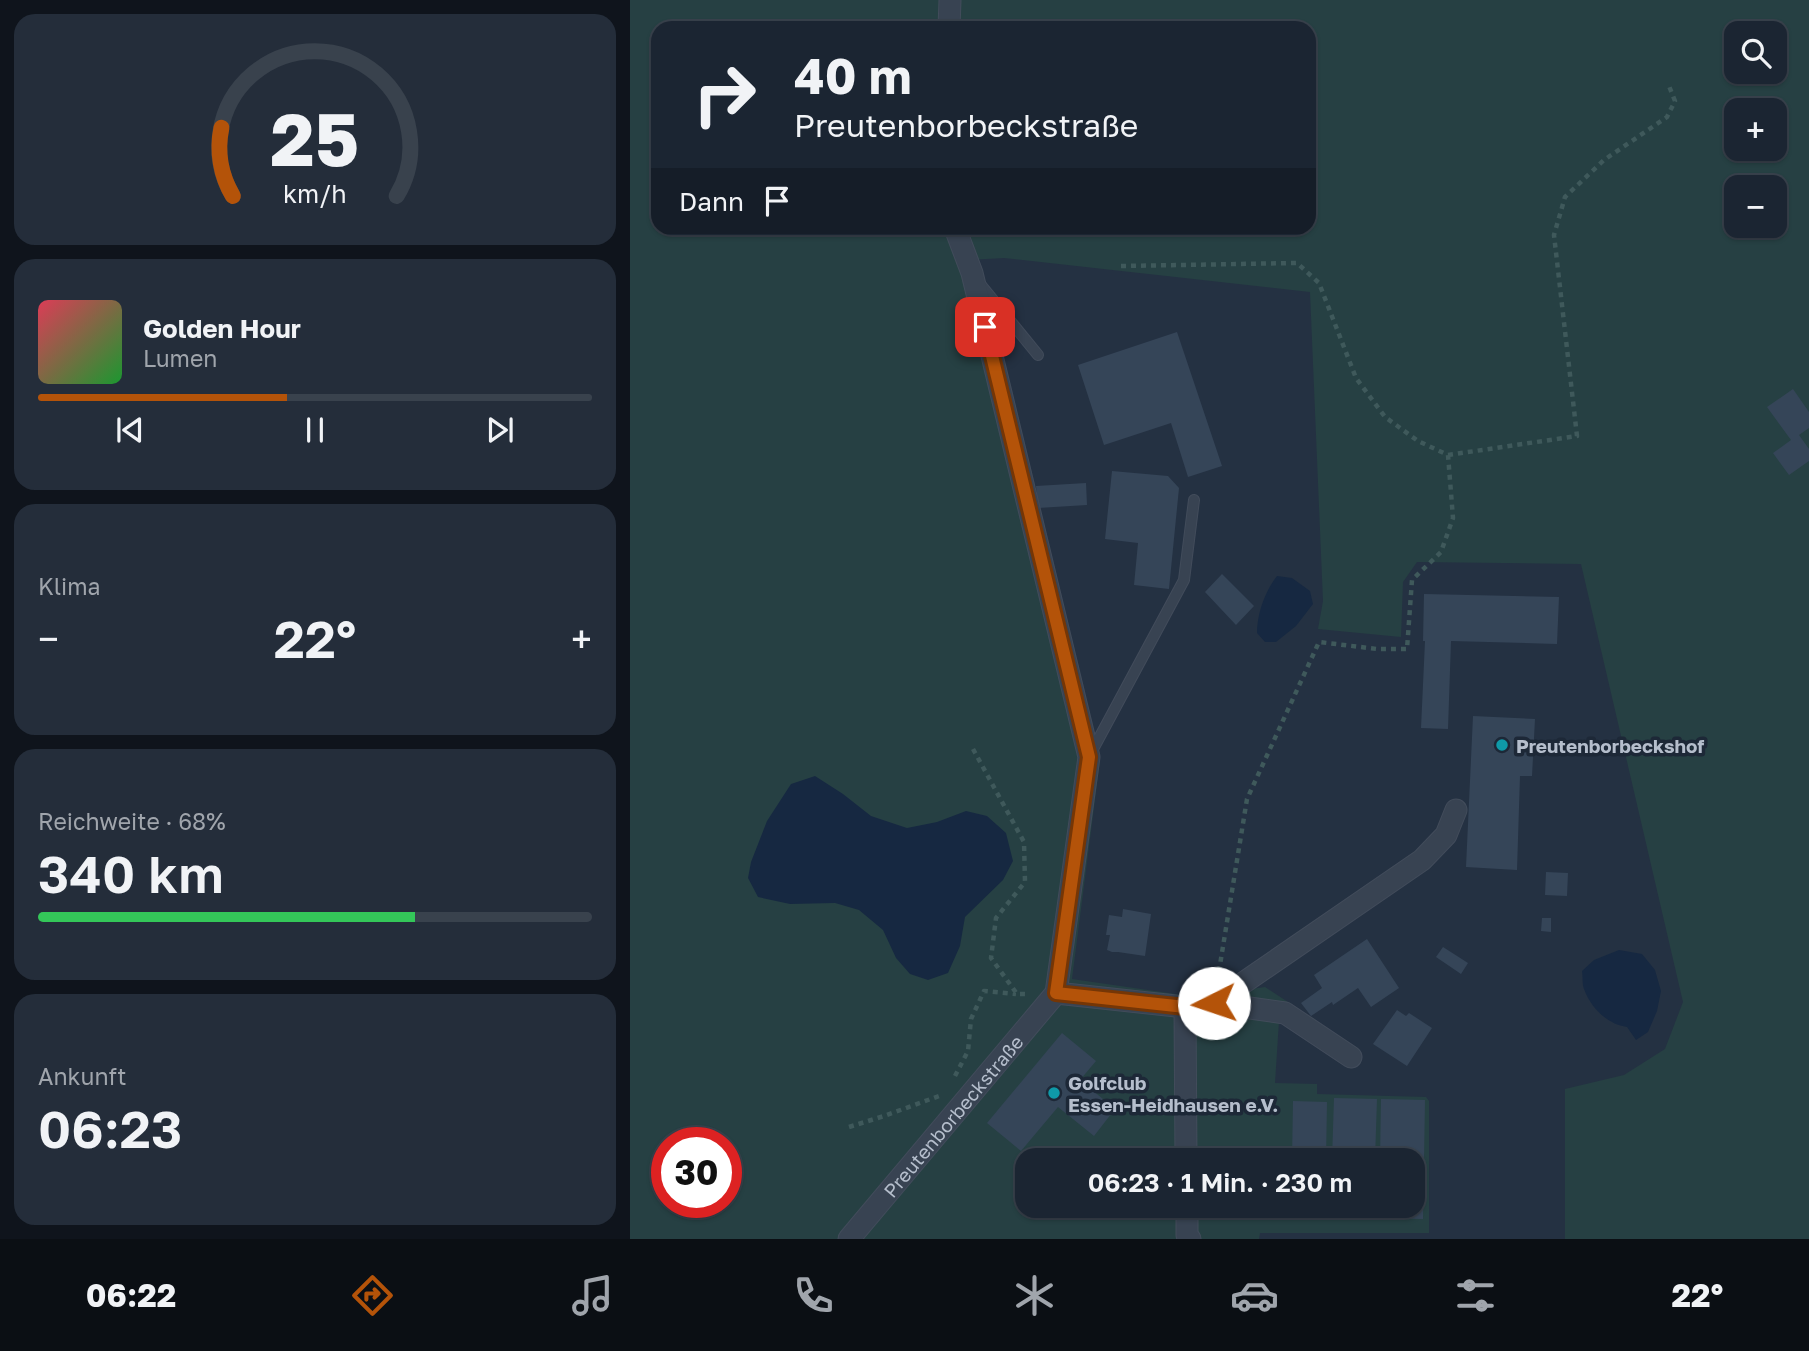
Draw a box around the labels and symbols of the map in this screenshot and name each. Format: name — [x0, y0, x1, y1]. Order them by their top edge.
pin — [955, 297, 1015, 357]
place label: Preutenborbeckshof — [1516, 734, 1704, 757]
marker: Preutenborbeckshof — [1494, 737, 1510, 753]
position arrow — [1177, 966, 1251, 1040]
street label: Preutenborbeckstraße — [878, 1030, 1027, 1201]
place label: Golfclub Essen-Heidhausen e.V. — [1068, 1071, 1278, 1116]
marker: Golfclub Essen-Heidhausen e.V. — [1046, 1085, 1062, 1101]
speed limit sign: 30 — [651, 1127, 742, 1218]

